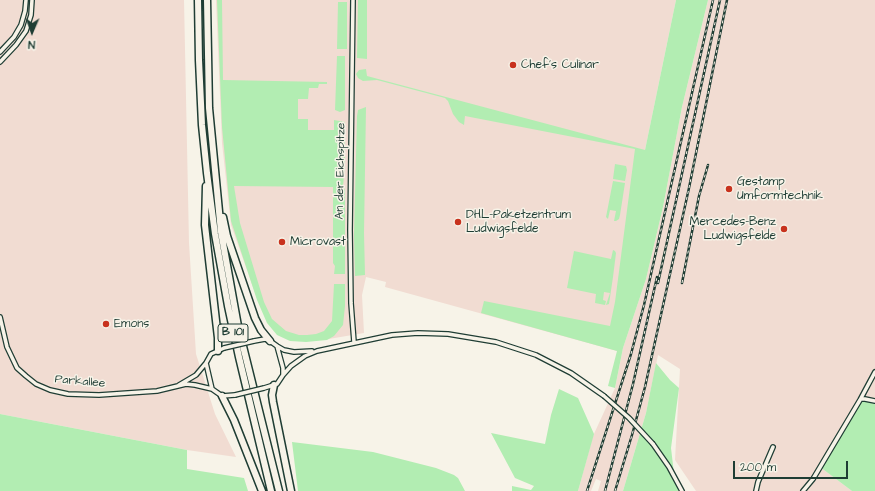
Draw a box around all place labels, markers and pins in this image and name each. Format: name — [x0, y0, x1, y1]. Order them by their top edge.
place label: Chef's Culinar — [521, 58, 599, 72]
marker: Chef's Culinar — [508, 60, 518, 70]
place label: Gestamp Umformtechnik — [737, 175, 823, 203]
marker: Gestamp Umformtechnik — [724, 184, 734, 194]
place label: DHL-Paketzentrum Ludwigsfelde — [466, 208, 571, 236]
place label: Mercedes-Benz Ludwigsfelde — [690, 215, 776, 243]
marker: DHL-Paketzentrum Ludwigsfelde — [453, 217, 463, 227]
marker: Mercedes-Benz Ludwigsfelde — [779, 224, 789, 234]
place label: Microvast — [290, 235, 346, 249]
marker: Microvast — [277, 237, 287, 247]
place label: Emons — [114, 317, 149, 331]
marker: Emons — [101, 319, 111, 329]

